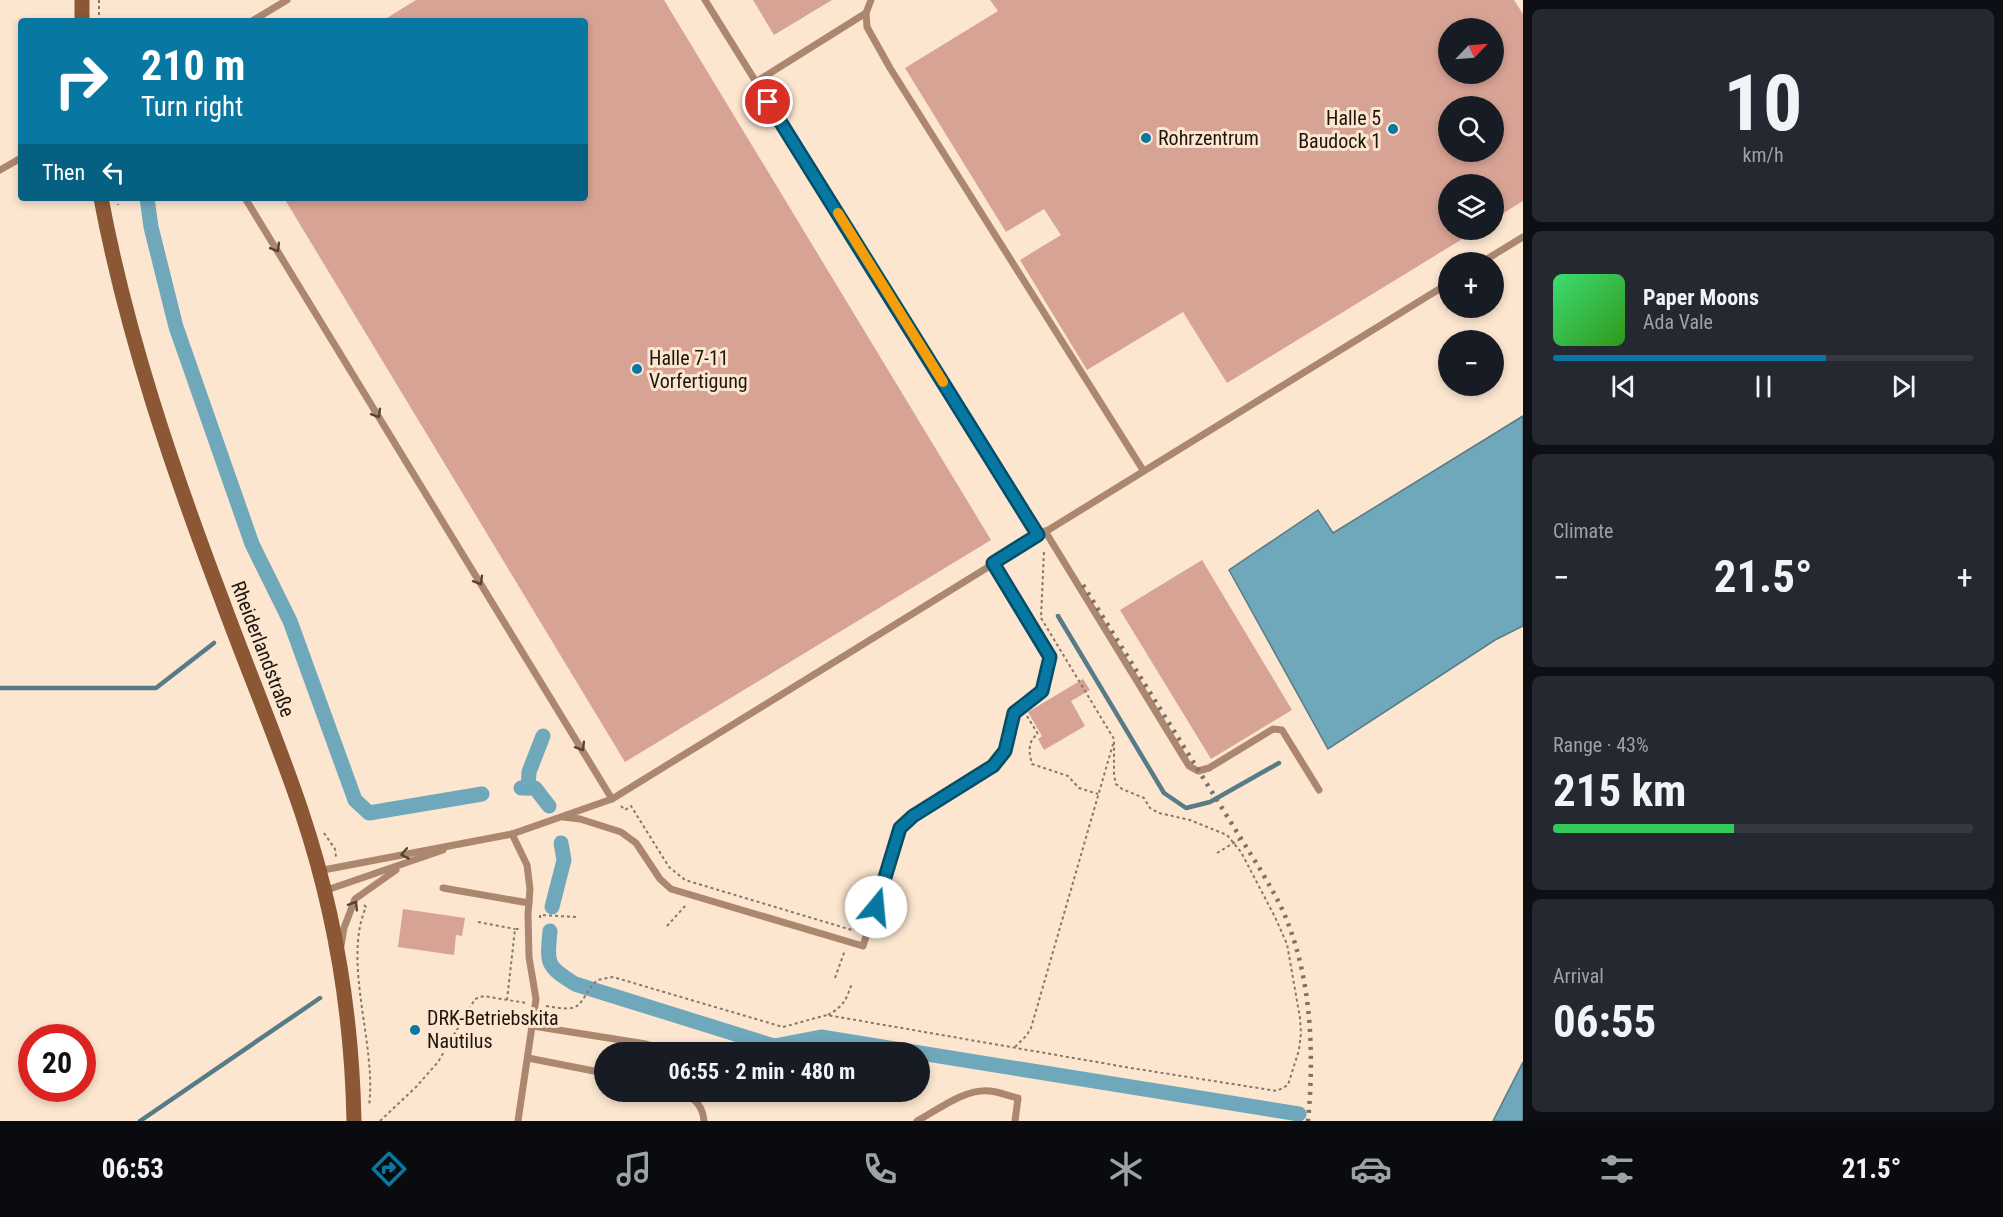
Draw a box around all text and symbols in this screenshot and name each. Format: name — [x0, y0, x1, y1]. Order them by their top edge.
north arrow — [1438, 18, 1504, 84]
map controls — [1438, 18, 1504, 396]
text: 210 m — [141, 41, 246, 90]
icon: right — [42, 42, 120, 120]
text: 10 — [1724, 58, 1802, 149]
pin — [742, 76, 793, 127]
icon: arrive — [751, 85, 784, 118]
text: Turn right — [141, 91, 243, 123]
button: search — [1438, 96, 1504, 162]
place label: Halle 5 Baudock 1 — [1298, 106, 1381, 153]
marker: Halle 5 Baudock 1 — [1386, 122, 1400, 136]
place label: Rohrzentrum — [1158, 126, 1259, 150]
marker: Rohrzentrum — [1139, 131, 1153, 145]
text: km/h — [1742, 143, 1784, 167]
icon: left — [97, 156, 130, 189]
text: Then — [42, 160, 85, 185]
button: layers — [1438, 174, 1504, 240]
one-way arrow — [268, 242, 280, 252]
button: + — [1438, 252, 1504, 318]
text: Paper Moons — [1643, 285, 1759, 310]
text: Ada Vale — [1643, 310, 1713, 334]
button: − — [1438, 330, 1504, 396]
place label: Halle 7-11 Vorfertigung — [649, 346, 748, 393]
marker: Halle 7-11 Vorfertigung — [630, 362, 644, 376]
icon: previous — [1607, 370, 1640, 403]
icon: pause — [1747, 370, 1780, 403]
icon: next — [1887, 370, 1920, 403]
one-way arrow — [370, 408, 382, 418]
text: Climate — [1553, 519, 1613, 543]
text: 21.5° — [1714, 550, 1812, 603]
text: − — [1553, 558, 1570, 597]
text: + — [1957, 558, 1973, 597]
one-way arrow — [472, 575, 483, 585]
street label: Rheiderlandstraße — [226, 578, 300, 720]
text: Range · 43% — [1553, 733, 1649, 757]
one-way arrow — [573, 741, 585, 751]
text: 215 km — [1553, 764, 1686, 817]
one-way arrow — [400, 847, 410, 860]
position arrow — [844, 875, 908, 939]
one-way arrow — [347, 901, 358, 911]
text: Arrival — [1553, 964, 1604, 988]
text: 06:55 — [1553, 995, 1656, 1048]
place label: DRK-Betriebskita Nautilus — [427, 1006, 559, 1053]
marker: DRK-Betriebskita Nautilus — [408, 1023, 422, 1037]
speed limit sign: 20 — [18, 1024, 96, 1102]
text: 06:55 · 2 min · 480 m — [669, 1059, 855, 1084]
icon: directions — [368, 1148, 410, 1190]
icon: music — [613, 1148, 655, 1190]
icon: phone — [859, 1148, 901, 1190]
icon: climate — [1105, 1148, 1147, 1190]
icon: car — [1350, 1148, 1392, 1190]
icon: filters — [1596, 1148, 1638, 1190]
text: 06:53 — [102, 1153, 164, 1185]
text: 21.5° — [1842, 1153, 1901, 1185]

